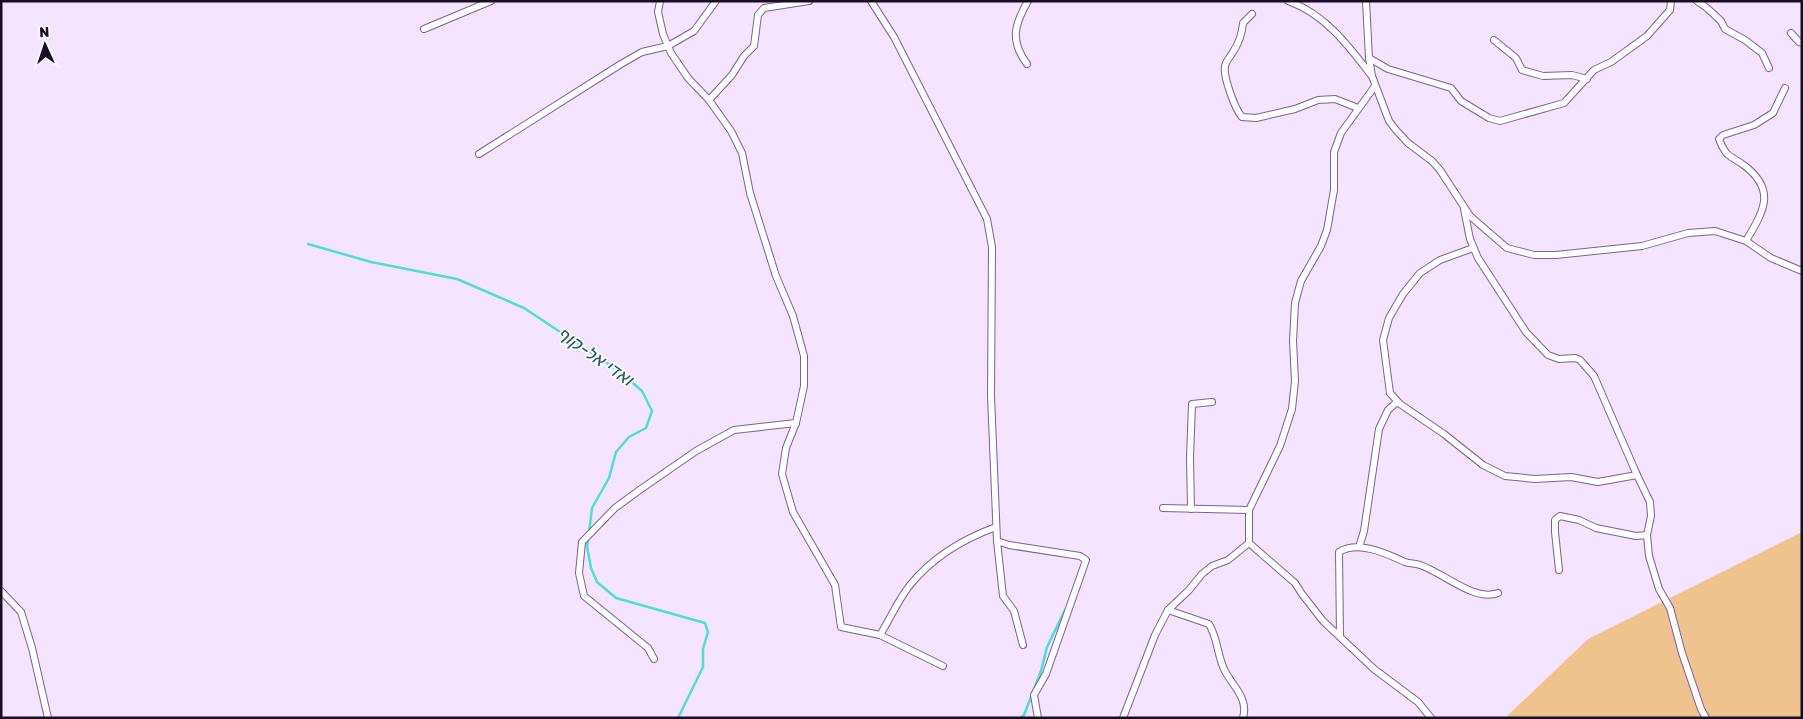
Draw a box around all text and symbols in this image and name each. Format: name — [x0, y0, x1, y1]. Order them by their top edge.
north arrow — [20, 20, 70, 70]
text: N — [39, 24, 50, 41]
water label: ואדי אל-קוף — [554, 323, 639, 391]

